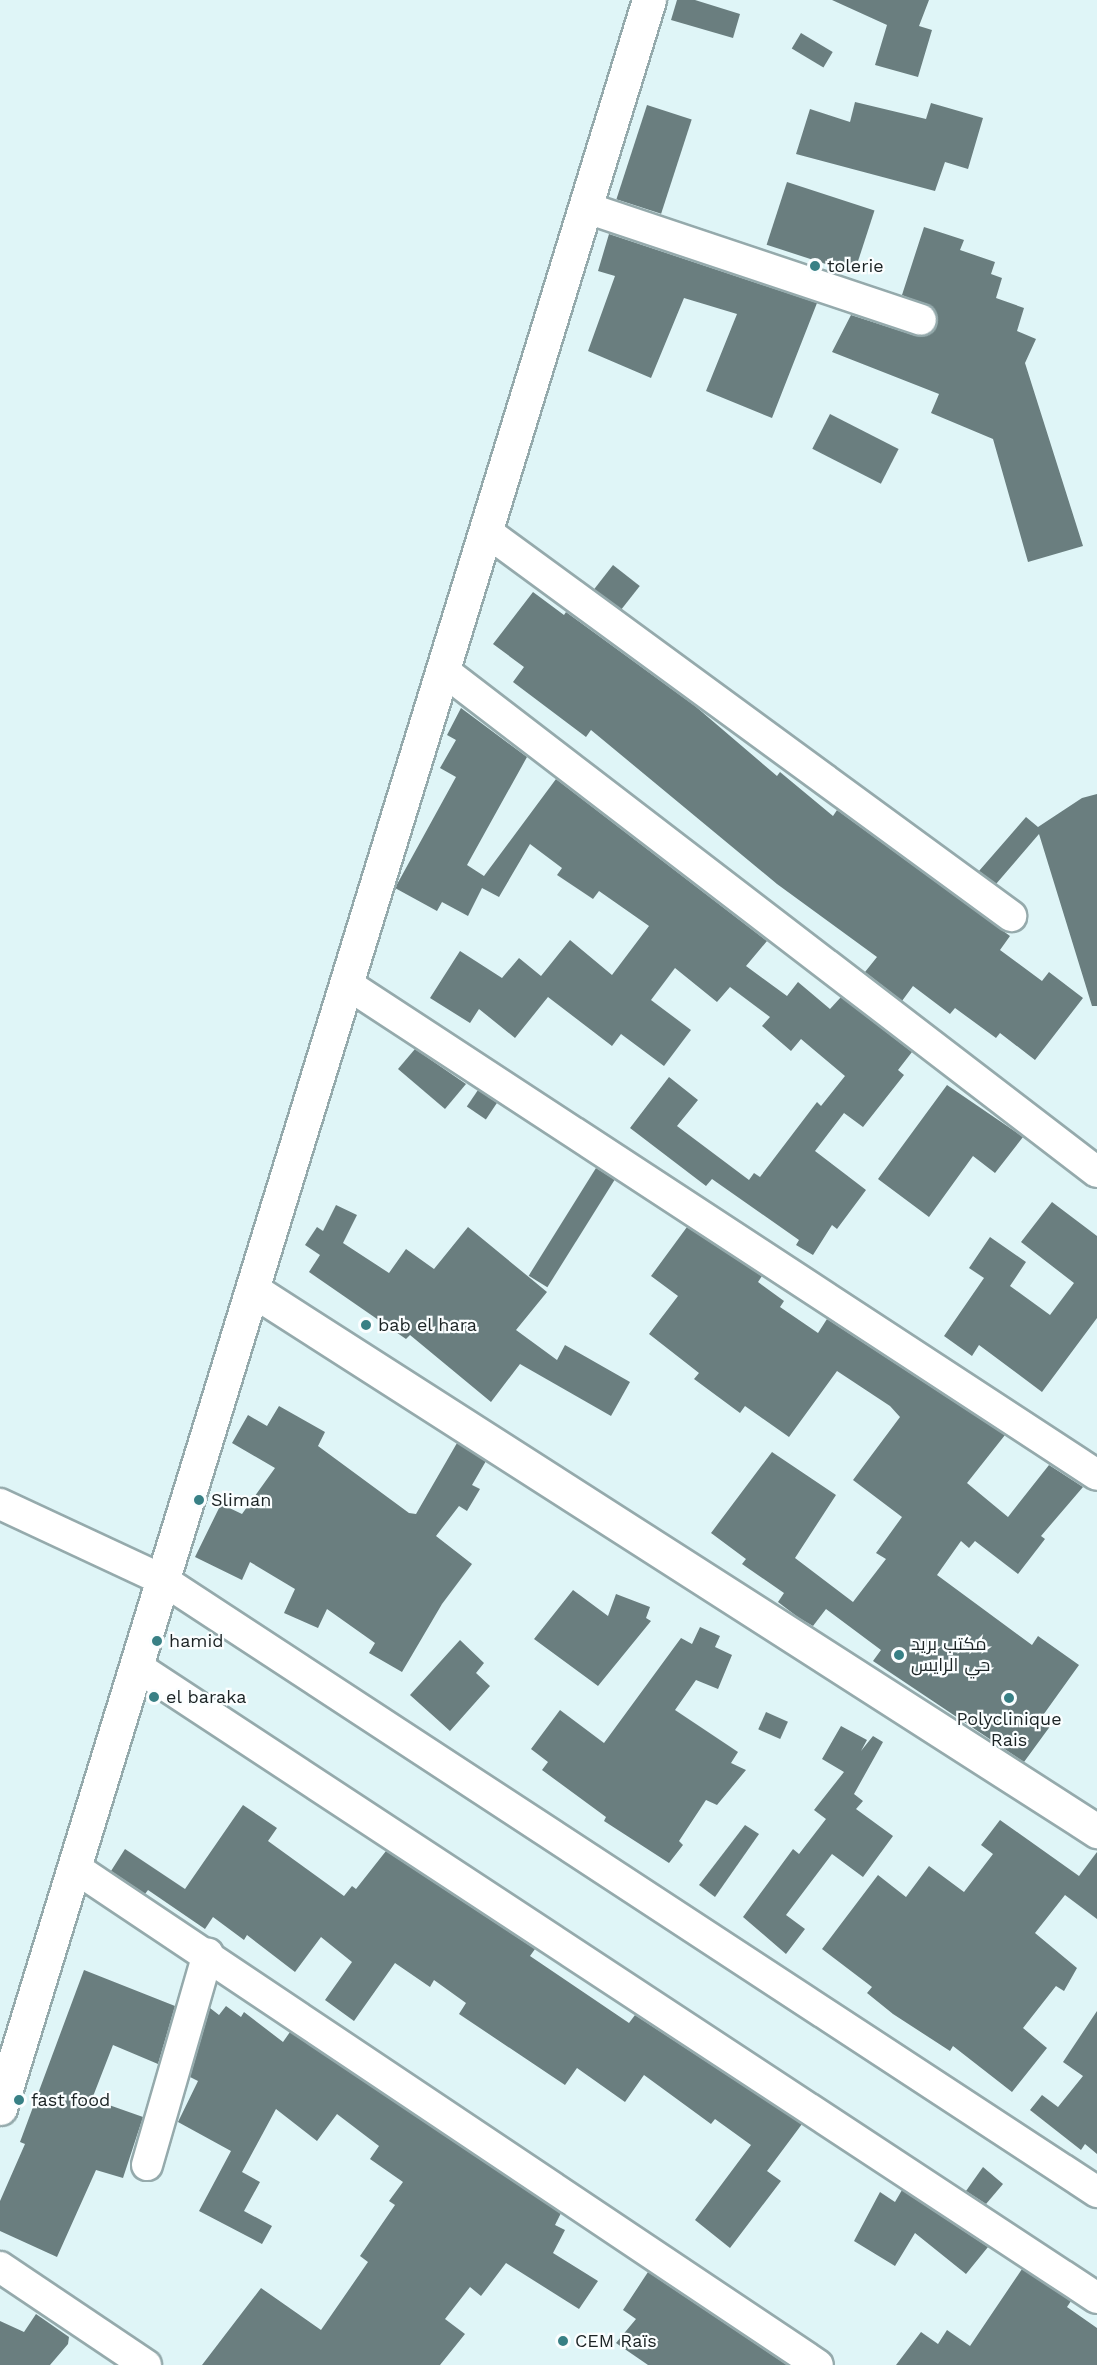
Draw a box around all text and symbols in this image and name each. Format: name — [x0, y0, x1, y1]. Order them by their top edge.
place label: tolerie — [827, 255, 884, 277]
marker: tolerie — [808, 259, 822, 273]
place label: bab el hara — [378, 1314, 478, 1336]
marker: bab el hara — [359, 1318, 373, 1332]
place label: Sliman — [211, 1489, 271, 1511]
marker: Sliman — [192, 1493, 206, 1507]
place label: hamid — [169, 1630, 224, 1652]
marker: hamid — [150, 1634, 164, 1648]
place label: مكتب بريد حي الرايس — [911, 1634, 990, 1676]
marker: مكتب بريد حي الرايس — [892, 1648, 906, 1662]
place label: el baraka — [166, 1686, 247, 1708]
marker: Polyclinique Rais — [1000, 1689, 1018, 1707]
marker: el baraka — [147, 1690, 161, 1704]
place label: Polyclinique Rais — [956, 1709, 1062, 1752]
place label: fast food — [31, 2089, 111, 2111]
marker: fast food — [12, 2093, 26, 2107]
place label: CEM Raïs — [575, 2330, 657, 2352]
marker: CEM Raïs — [556, 2334, 570, 2348]

